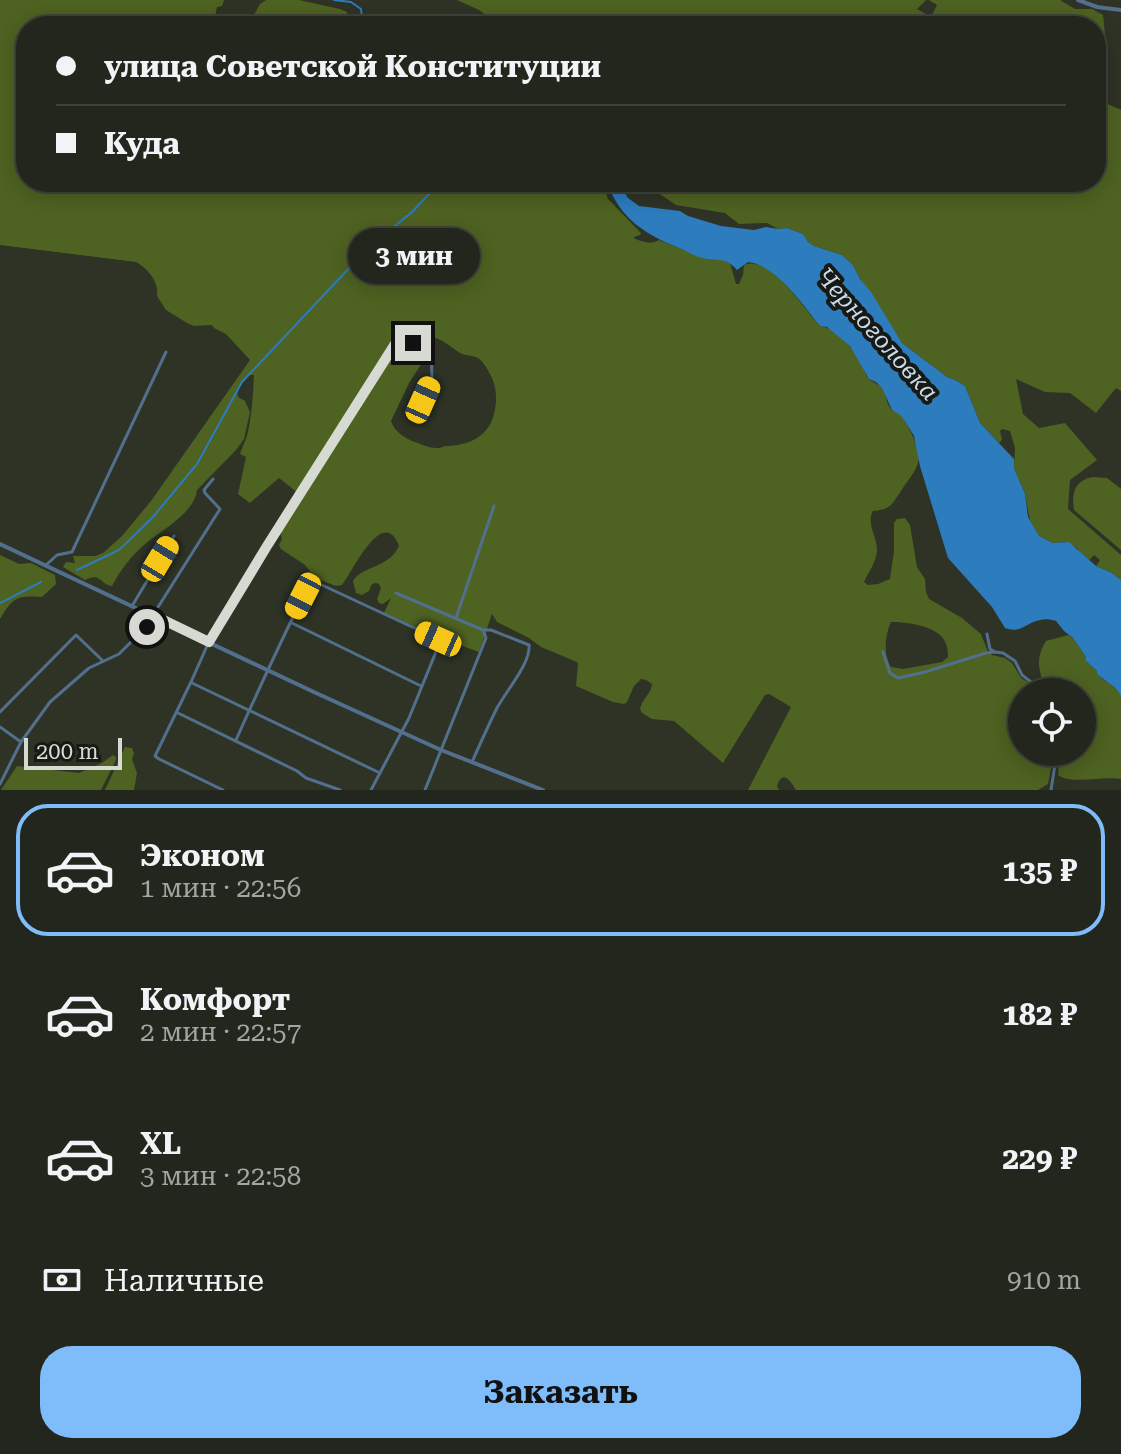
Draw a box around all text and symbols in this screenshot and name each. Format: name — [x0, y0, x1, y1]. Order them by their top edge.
text: улица Советской Конституции — [104, 49, 601, 84]
text: Куда — [104, 126, 180, 161]
callout: 3 мин — [347, 227, 479, 283]
text: 3 мин — [375, 241, 453, 271]
water label: Черноголовка — [810, 262, 944, 406]
route end — [395, 325, 431, 361]
car — [402, 373, 444, 427]
car — [137, 532, 183, 586]
car — [281, 569, 325, 623]
route start — [129, 609, 165, 645]
car — [411, 618, 465, 660]
map controls — [1008, 678, 1096, 766]
button: locate — [1008, 678, 1096, 766]
scale bar — [24, 734, 122, 770]
text: 200 m — [36, 739, 99, 764]
icon: car — [44, 834, 116, 906]
text: Эконом — [140, 838, 265, 873]
text: 135 ₽ — [1002, 853, 1077, 888]
text: 1 мин · 22:56 — [140, 873, 301, 903]
icon: car — [44, 978, 116, 1050]
text: Комфорт — [140, 982, 290, 1017]
text: 182 ₽ — [1002, 997, 1077, 1032]
text: 2 мин · 22:57 — [140, 1017, 301, 1047]
icon: car — [44, 1122, 116, 1194]
text: XL — [140, 1126, 181, 1161]
text: 229 ₽ — [1002, 1141, 1077, 1176]
text: 3 мин · 22:58 — [140, 1161, 301, 1191]
icon: cash — [40, 1258, 84, 1302]
text: Наличные — [104, 1263, 264, 1298]
text: 910 m — [1007, 1265, 1081, 1295]
button: Заказать — [40, 1346, 1081, 1438]

